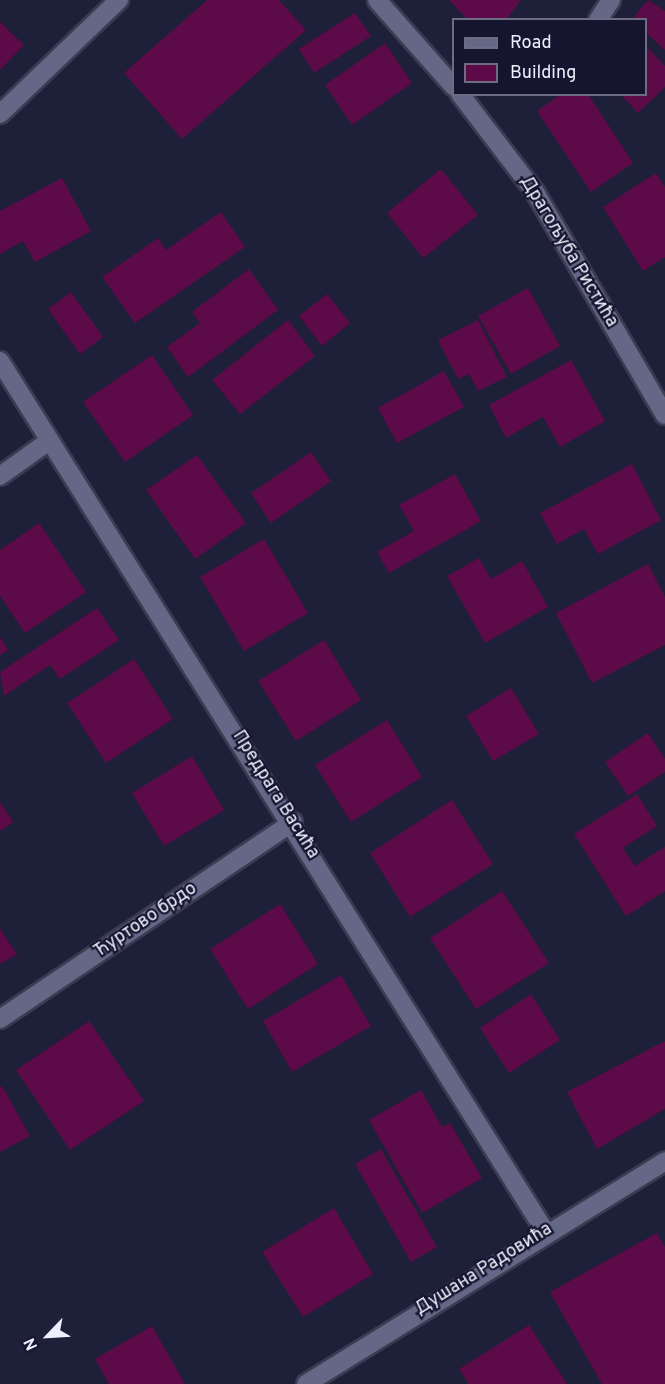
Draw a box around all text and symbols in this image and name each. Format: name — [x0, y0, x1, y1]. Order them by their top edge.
legend — [452, 18, 647, 96]
text: Road — [510, 32, 552, 55]
text: Building — [510, 62, 576, 85]
street label: Драгољуба Ристића — [514, 173, 622, 331]
street label: Предрага Васића — [227, 727, 323, 863]
street label: Ћуртово брдо — [90, 879, 202, 963]
street label: Душана Радовића — [412, 1219, 556, 1321]
north arrow — [18, 1306, 78, 1366]
text: N — [20, 1334, 43, 1353]

